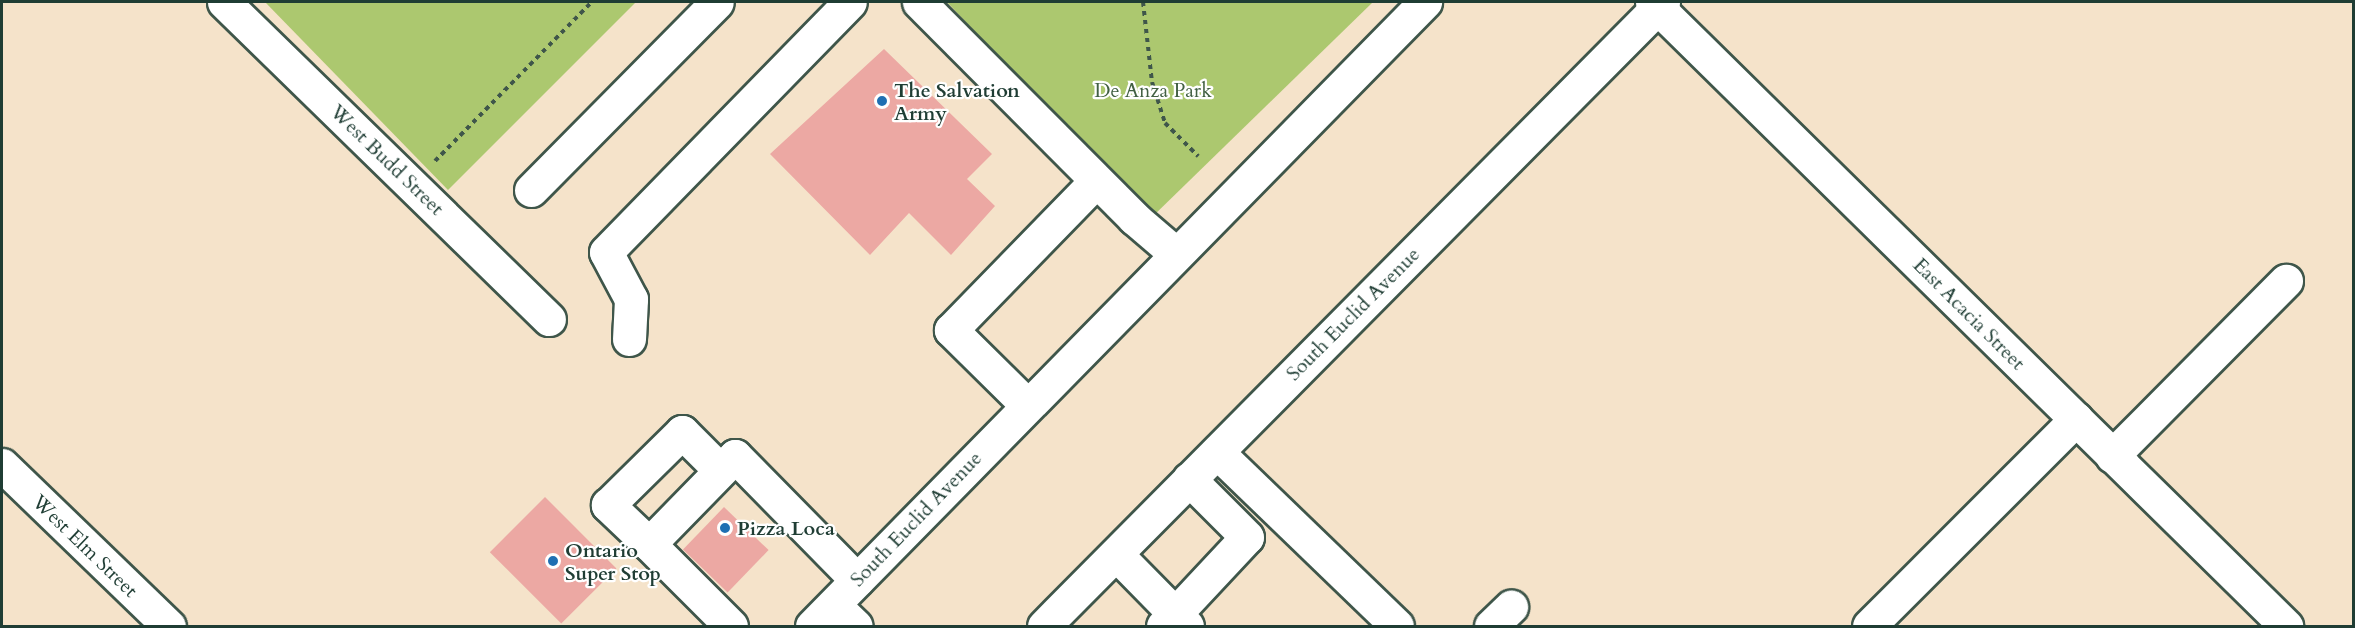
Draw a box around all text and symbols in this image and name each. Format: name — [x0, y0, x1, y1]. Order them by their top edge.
place label: The Salvation Army — [894, 78, 1020, 125]
park label: De Anza Park — [1094, 78, 1212, 102]
marker: The Salvation Army — [875, 94, 889, 108]
street label: West Budd Street — [325, 100, 449, 220]
street label: South Euclid Avenue — [1281, 242, 1425, 386]
street label: East Acacia Street — [1908, 253, 2030, 375]
street label: South Euclid Avenue — [845, 446, 987, 592]
street label: West Elm Street — [27, 490, 143, 602]
place label: Pizza Loca — [737, 516, 835, 540]
marker: Pizza Loca — [718, 521, 732, 535]
place label: Ontario Super Stop — [565, 538, 661, 585]
marker: Ontario Super Stop — [546, 554, 560, 568]

